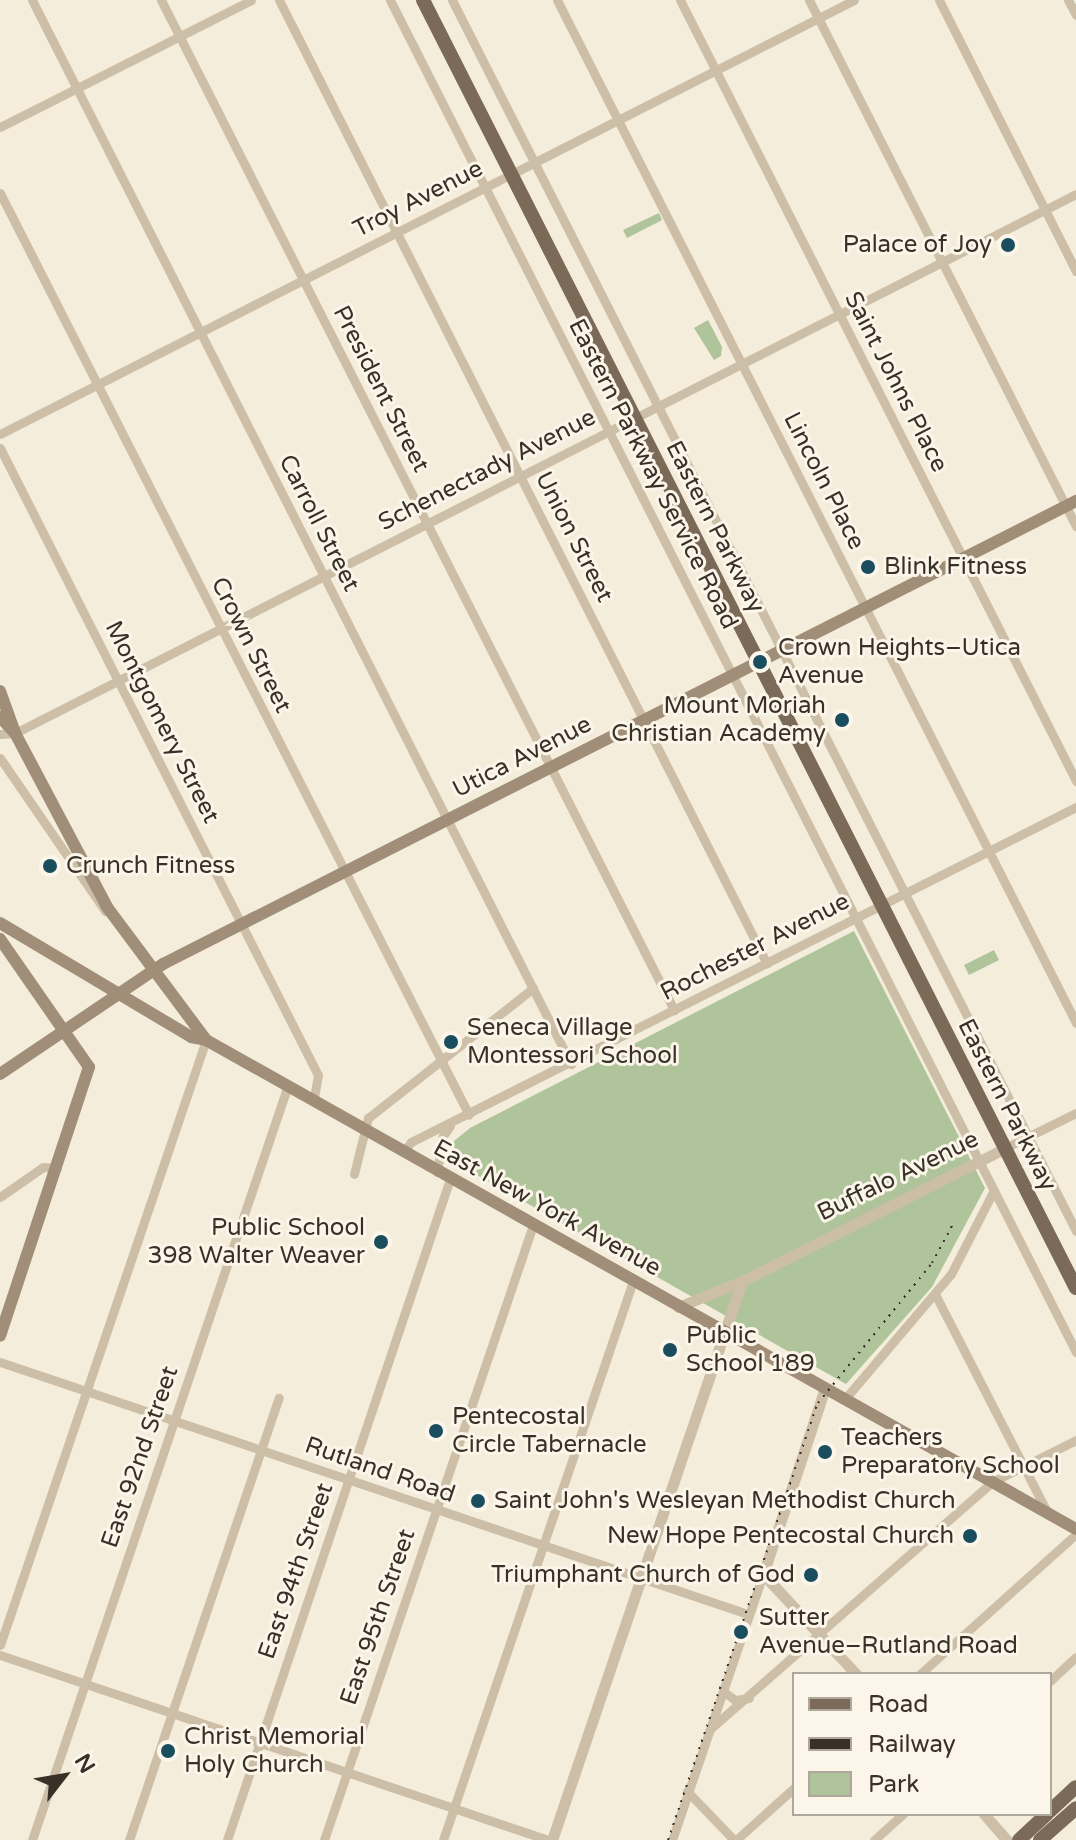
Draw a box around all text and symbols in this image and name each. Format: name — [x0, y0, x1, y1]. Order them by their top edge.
street label: Troy Avenue — [348, 154, 488, 244]
place label: Palace of Joy — [843, 231, 992, 259]
marker: Palace of Joy — [999, 236, 1017, 254]
street label: Saint Johns Place — [838, 287, 954, 477]
street label: President Street — [327, 301, 435, 477]
street label: Eastern Parkway Service Road — [562, 314, 744, 634]
street label: Schenectady Avenue — [374, 403, 600, 537]
street label: Lincoln Place — [777, 408, 871, 554]
street label: Eastern Parkway — [659, 436, 771, 618]
street label: Carroll Street — [272, 450, 366, 596]
street label: Union Street — [529, 467, 619, 607]
place label: Blink Fitness — [884, 553, 1027, 581]
marker: Blink Fitness — [859, 558, 877, 576]
street label: Crown Street — [205, 572, 297, 718]
street label: Montgomery Street — [99, 616, 225, 828]
place label: Crown Heights–Utica Avenue — [778, 634, 1021, 690]
marker: Crown Heights–Utica Avenue — [749, 651, 771, 673]
place label: Mount Moriah Christian Academy — [611, 692, 826, 748]
street label: Utica Avenue — [448, 710, 596, 804]
marker: Mount Moriah Christian Academy — [833, 711, 851, 729]
place label: Crunch Fitness — [66, 852, 235, 880]
marker: Crunch Fitness — [41, 857, 59, 875]
street label: Rochester Avenue — [656, 887, 854, 1007]
place label: Seneca Village Montessori School — [467, 1014, 678, 1070]
street label: Eastern Parkway — [951, 1014, 1063, 1196]
marker: Seneca Village Montessori School — [442, 1033, 460, 1051]
street label: Buffalo Avenue — [813, 1125, 983, 1227]
street label: East New York Avenue — [428, 1133, 666, 1283]
place label: Public School 398 Walter Weaver — [147, 1214, 365, 1270]
marker: Public School 398 Walter Weaver — [372, 1233, 390, 1251]
place label: Public School 189 — [686, 1322, 815, 1378]
marker: Public School 189 — [661, 1341, 679, 1359]
street label: East 92nd Street — [95, 1362, 185, 1552]
place label: Pentecostal Circle Tabernacle — [452, 1403, 647, 1459]
marker: Pentecostal Circle Tabernacle — [427, 1422, 445, 1440]
place label: Teachers Preparatory School — [841, 1424, 1060, 1480]
street label: Rutland Road — [301, 1431, 459, 1509]
marker: Teachers Preparatory School — [816, 1443, 834, 1461]
street label: East 94th Street — [252, 1479, 340, 1663]
place label: Saint John's Wesleyan Methodist Church — [494, 1487, 956, 1515]
marker: Saint John's Wesleyan Methodist Church — [469, 1492, 487, 1510]
place label: New Hope Pentecostal Church — [607, 1522, 954, 1550]
street label: East 95th Street — [334, 1525, 422, 1709]
marker: New Hope Pentecostal Church — [961, 1527, 979, 1545]
place label: Triumphant Church of God — [491, 1561, 795, 1589]
marker: Triumphant Church of God — [802, 1566, 820, 1584]
place label: Sutter Avenue–Rutland Road — [759, 1604, 1018, 1660]
marker: Sutter Avenue–Rutland Road — [730, 1621, 752, 1643]
legend — [792, 1672, 1052, 1816]
text: Road — [868, 1690, 928, 1719]
place label: Christ Memorial Holy Church — [184, 1723, 365, 1779]
text: Railway — [868, 1730, 956, 1759]
north arrow — [24, 1736, 104, 1816]
marker: Christ Memorial Holy Church — [159, 1742, 177, 1760]
text: N — [69, 1749, 100, 1778]
text: Park — [868, 1770, 919, 1799]

